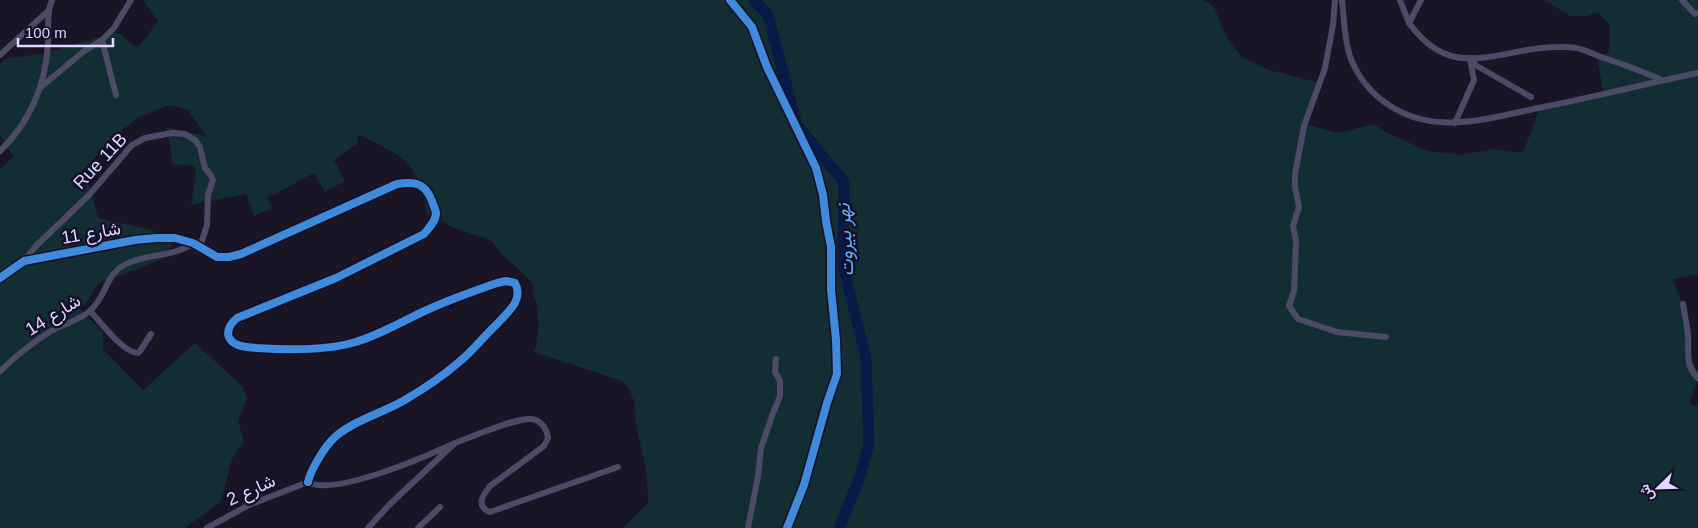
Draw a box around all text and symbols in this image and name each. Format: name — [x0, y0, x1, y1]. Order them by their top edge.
scale bar — [18, 15, 112, 47]
text: 100 m — [25, 24, 67, 41]
street label: Rue 11B — [69, 129, 131, 193]
water label: نهر بيروت — [833, 201, 858, 277]
street label: شارع 11 — [60, 218, 123, 250]
street label: شارع 14 — [22, 290, 85, 341]
north arrow — [1633, 463, 1683, 513]
street label: شارع 2 — [224, 470, 279, 511]
text: ش — [1635, 482, 1658, 504]

